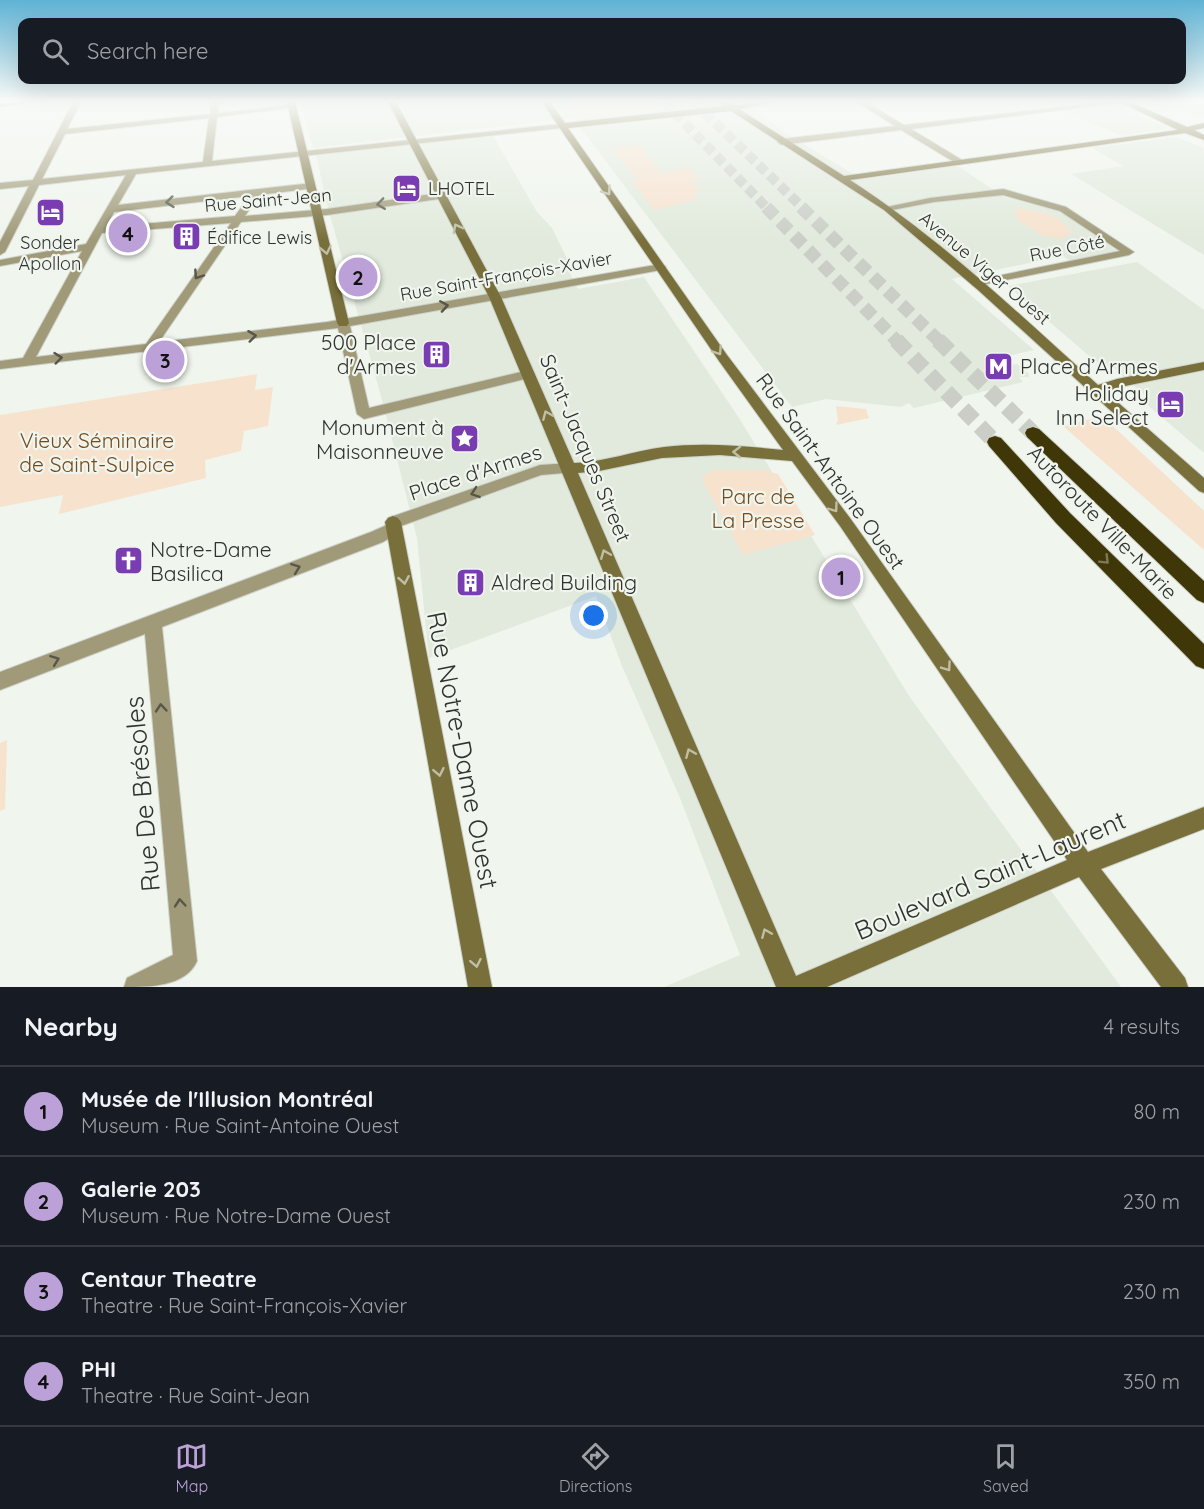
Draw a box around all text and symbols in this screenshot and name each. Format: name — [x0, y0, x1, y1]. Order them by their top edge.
search box — [18, 18, 1186, 84]
icon: search — [39, 35, 72, 68]
text: Search here — [87, 37, 208, 65]
hotel icon: LHOTEL — [391, 172, 423, 204]
place label: LHOTEL — [428, 177, 495, 200]
street label: Rue Saint-Jean — [204, 183, 332, 217]
one-way arrow — [600, 184, 611, 195]
one-way arrow — [166, 196, 175, 208]
hotel icon: Sonder Apollon — [34, 197, 66, 229]
one-way arrow — [377, 197, 386, 209]
street label: Avenue Viger Ouest — [915, 207, 1055, 329]
pin: 4 — [108, 210, 148, 256]
building icon: Édifice Lewis — [170, 221, 202, 253]
one-way arrow — [453, 223, 464, 234]
place label: Édifice Lewis — [207, 226, 312, 249]
street label: Rue Côté — [1027, 229, 1107, 267]
place label: Sonder Apollon — [19, 231, 81, 275]
one-way arrow — [319, 245, 332, 255]
street label: Rue Saint-François-Xavier — [398, 246, 614, 306]
pin: 2 — [338, 254, 378, 300]
one-way arrow — [194, 268, 205, 279]
one-way arrow — [440, 300, 449, 312]
place label: 500 Place d'Armes — [321, 329, 416, 379]
one-way arrow — [247, 330, 256, 342]
pin: 3 — [146, 338, 184, 382]
building icon: 500 Place d'Armes — [421, 338, 453, 370]
one-way arrow — [711, 344, 722, 355]
street label: Saint-Jacques Street — [535, 350, 637, 546]
metro station icon: Place d’Armes — [983, 350, 1015, 382]
one-way arrow — [54, 352, 63, 365]
place label: Place d’Armes — [1020, 353, 1158, 379]
street label: Rue Saint-Antoine Ouest — [751, 368, 911, 574]
place label: Holiday Inn Select — [1056, 380, 1149, 430]
hotel icon: Holiday Inn Select — [1154, 389, 1186, 421]
one-way arrow — [542, 410, 554, 421]
place label: Monument à Maisonneuve — [316, 414, 444, 464]
place icon: Monument à Maisonneuve — [449, 423, 481, 455]
park label: Vieux Séminaire de Saint-Sulpice — [19, 427, 175, 477]
street label: Place d'Armes — [405, 438, 545, 506]
street label: Autoroute Ville-Marie — [1023, 439, 1183, 605]
one-way arrow — [733, 446, 742, 458]
park label: Parc de La Presse — [711, 483, 805, 533]
one-way arrow — [470, 485, 481, 498]
one-way arrow — [827, 501, 838, 512]
place label: Notre-Dame Basilica — [150, 536, 272, 586]
church icon: Notre-Dame Basilica — [113, 545, 145, 577]
one-way arrow — [600, 550, 612, 561]
one-way arrow — [1097, 552, 1108, 563]
pin: 1 — [822, 554, 860, 600]
one-way arrow — [290, 563, 301, 576]
building icon: Aldred Building — [454, 566, 486, 598]
place label: Aldred Building — [491, 569, 637, 595]
one-way arrow — [397, 574, 410, 584]
your location — [579, 601, 608, 630]
street label: Rue Notre-Dame Ouest — [420, 609, 506, 891]
one-way arrow — [48, 655, 59, 667]
one-way arrow — [939, 661, 950, 672]
street label: Rue De Brésoles — [117, 695, 167, 893]
one-way arrow — [155, 704, 168, 713]
one-way arrow — [685, 748, 697, 759]
one-way arrow — [432, 766, 445, 776]
street label: Boulevard Saint-Laurent — [849, 803, 1131, 947]
one-way arrow — [174, 898, 187, 907]
one-way arrow — [761, 928, 773, 939]
one-way arrow — [469, 958, 482, 968]
text: Nearby — [24, 1010, 118, 1043]
text: 4 results — [1104, 1014, 1180, 1039]
text: Musée de l'Illusion Montréal — [81, 1085, 374, 1113]
text: 1 — [40, 1099, 47, 1124]
text: 80 m — [1134, 1099, 1180, 1124]
text: Museum · Rue Saint-Antoine Ouest — [81, 1113, 399, 1138]
text: Galerie 203 — [81, 1175, 201, 1203]
text: 2 — [38, 1189, 49, 1214]
text: 230 m — [1123, 1189, 1180, 1214]
text: Museum · Rue Notre-Dame Ouest — [81, 1203, 391, 1228]
text: Centaur Theatre — [81, 1265, 257, 1293]
text: 3 — [38, 1279, 49, 1304]
text: 230 m — [1123, 1279, 1180, 1304]
text: Theatre · Rue Saint-François-Xavier — [81, 1293, 407, 1318]
text: PHI — [81, 1355, 116, 1383]
text: 4 — [38, 1369, 49, 1394]
text: 350 m — [1123, 1369, 1180, 1394]
text: Theatre · Rue Saint-Jean — [81, 1383, 310, 1408]
tab: Map — [175, 1440, 208, 1496]
tab: Directions — [559, 1440, 632, 1496]
tab: Saved — [983, 1440, 1029, 1496]

